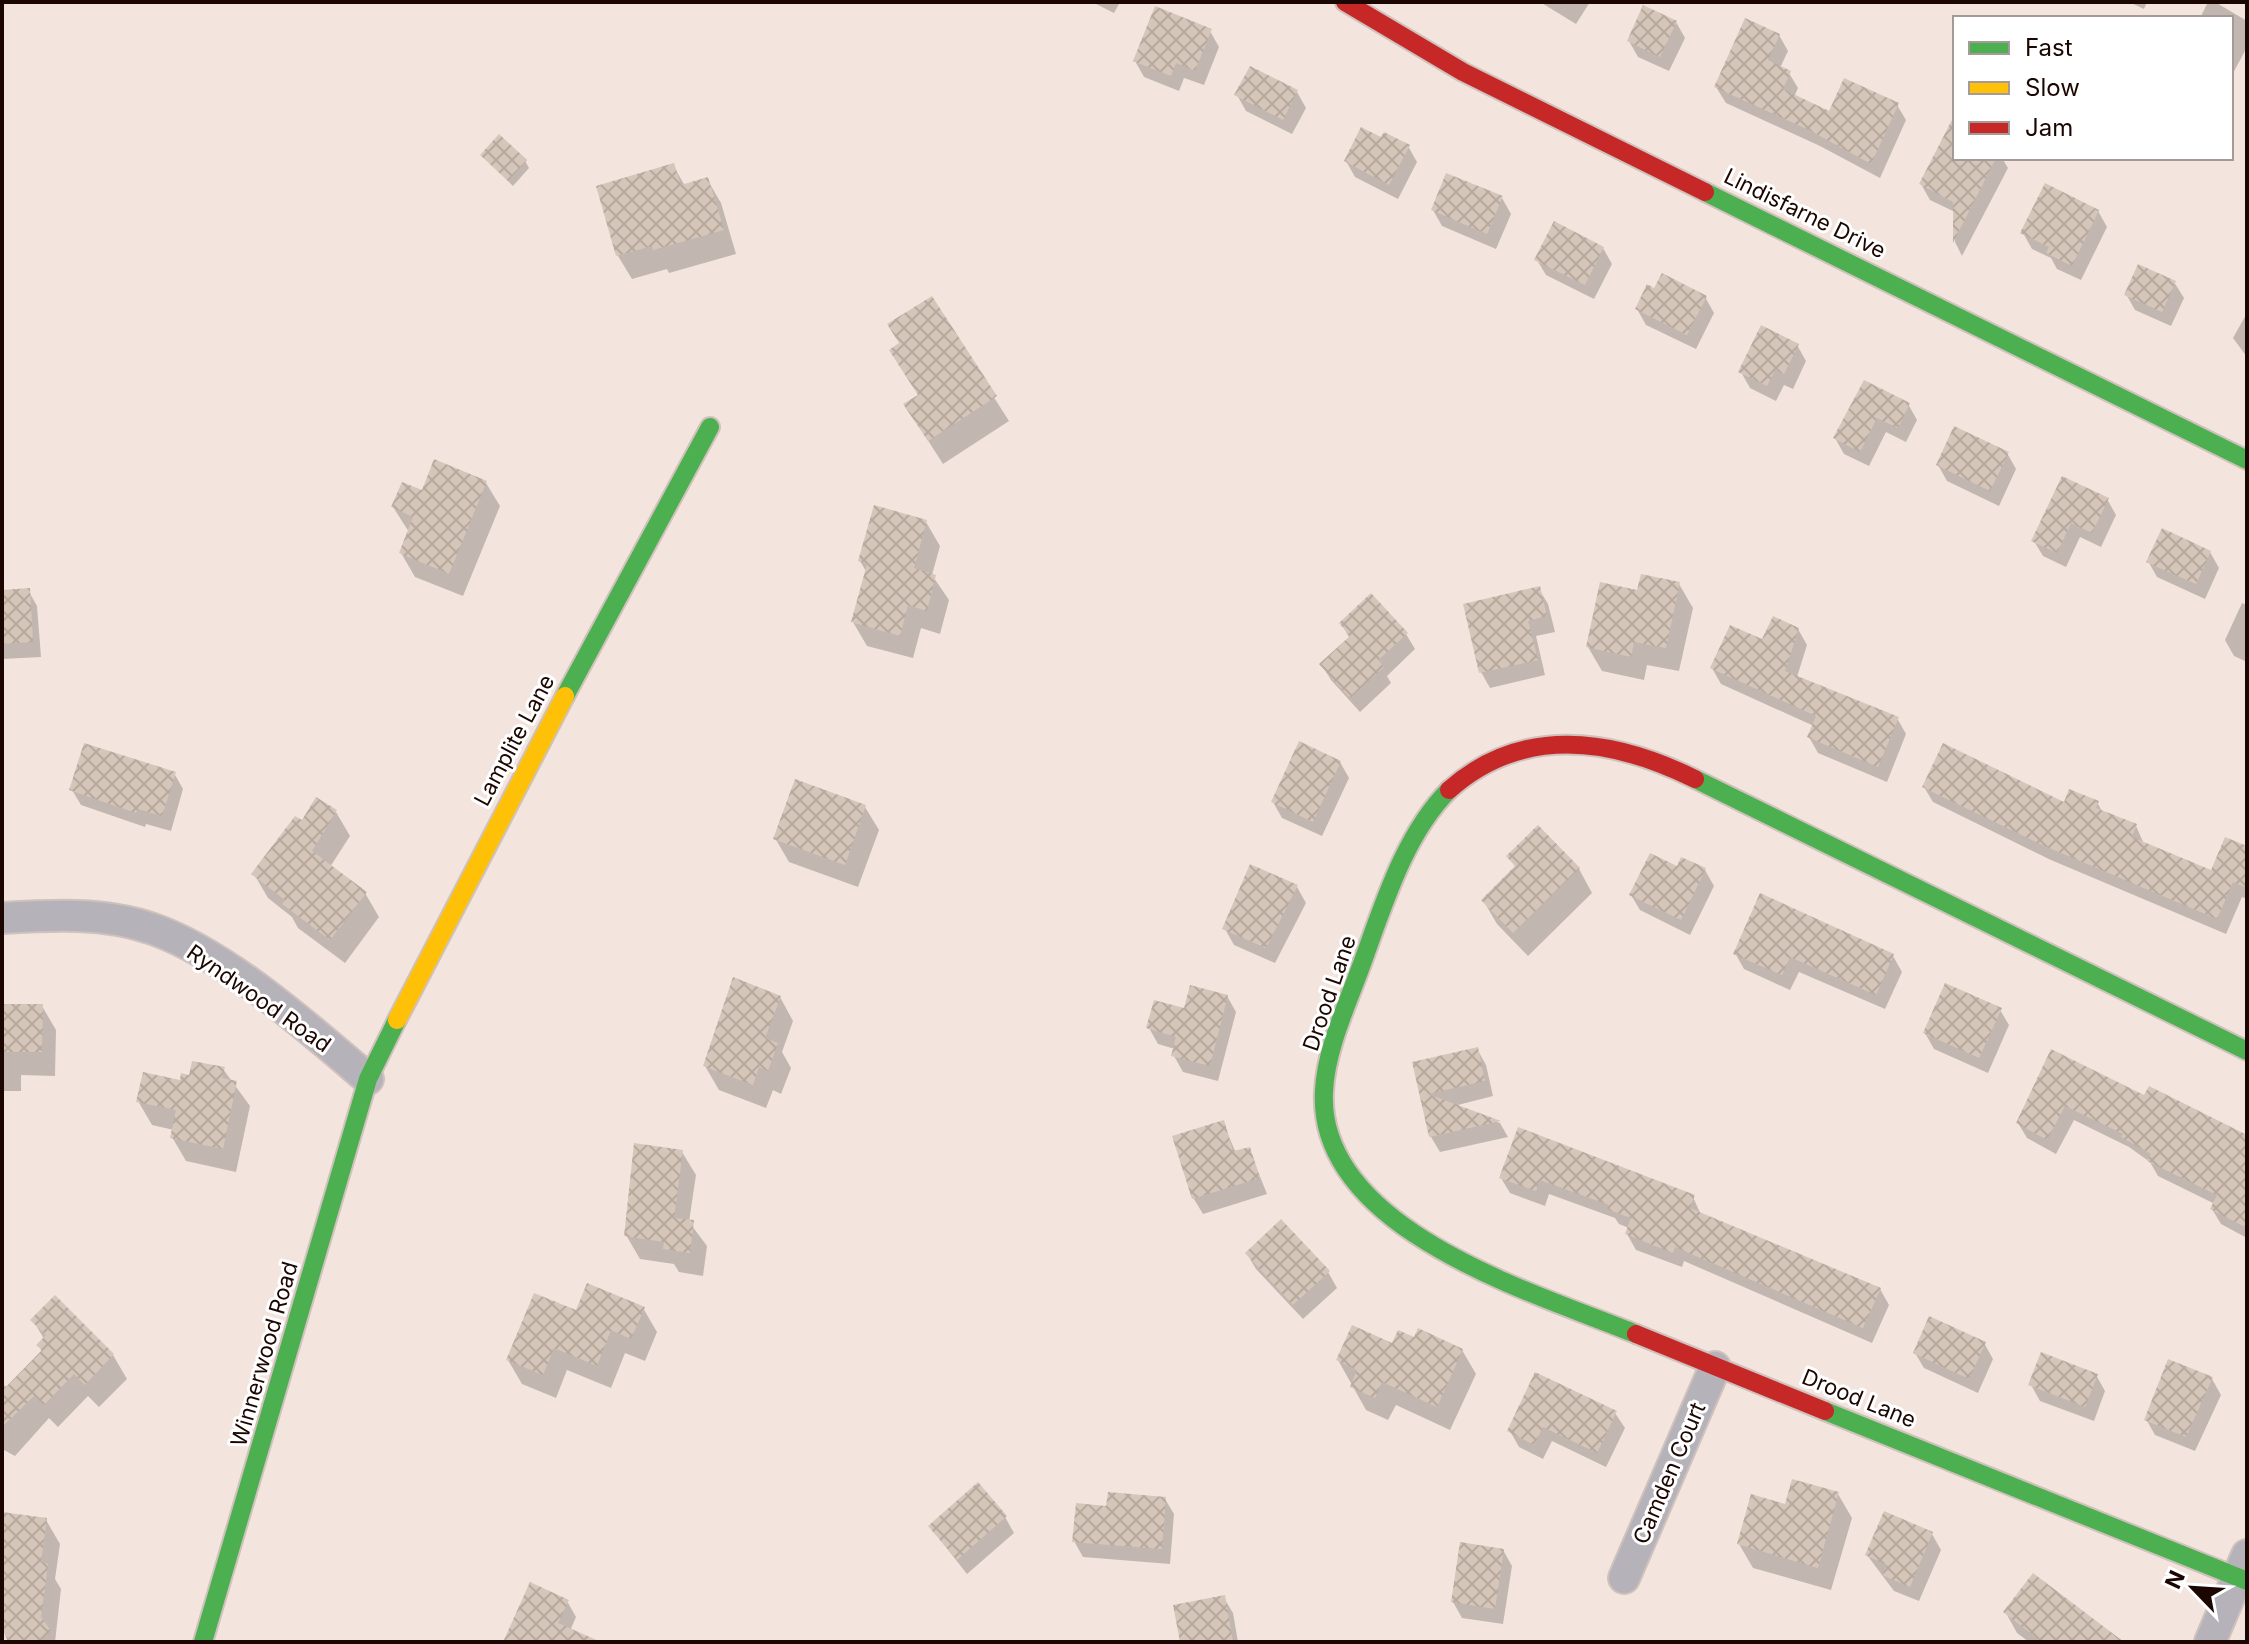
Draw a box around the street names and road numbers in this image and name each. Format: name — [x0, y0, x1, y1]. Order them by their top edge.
street label: Lindisfarne Drive — [1720, 163, 1890, 263]
street label: Lamplite Lane — [469, 670, 559, 810]
street label: Drood Lane — [1297, 932, 1361, 1054]
street label: Ryndwood Road — [182, 939, 336, 1057]
street label: Winnerwood Road — [225, 1259, 303, 1449]
street label: Drood Lane — [1798, 1363, 1920, 1433]
street label: Camden Court — [1627, 1398, 1711, 1548]

